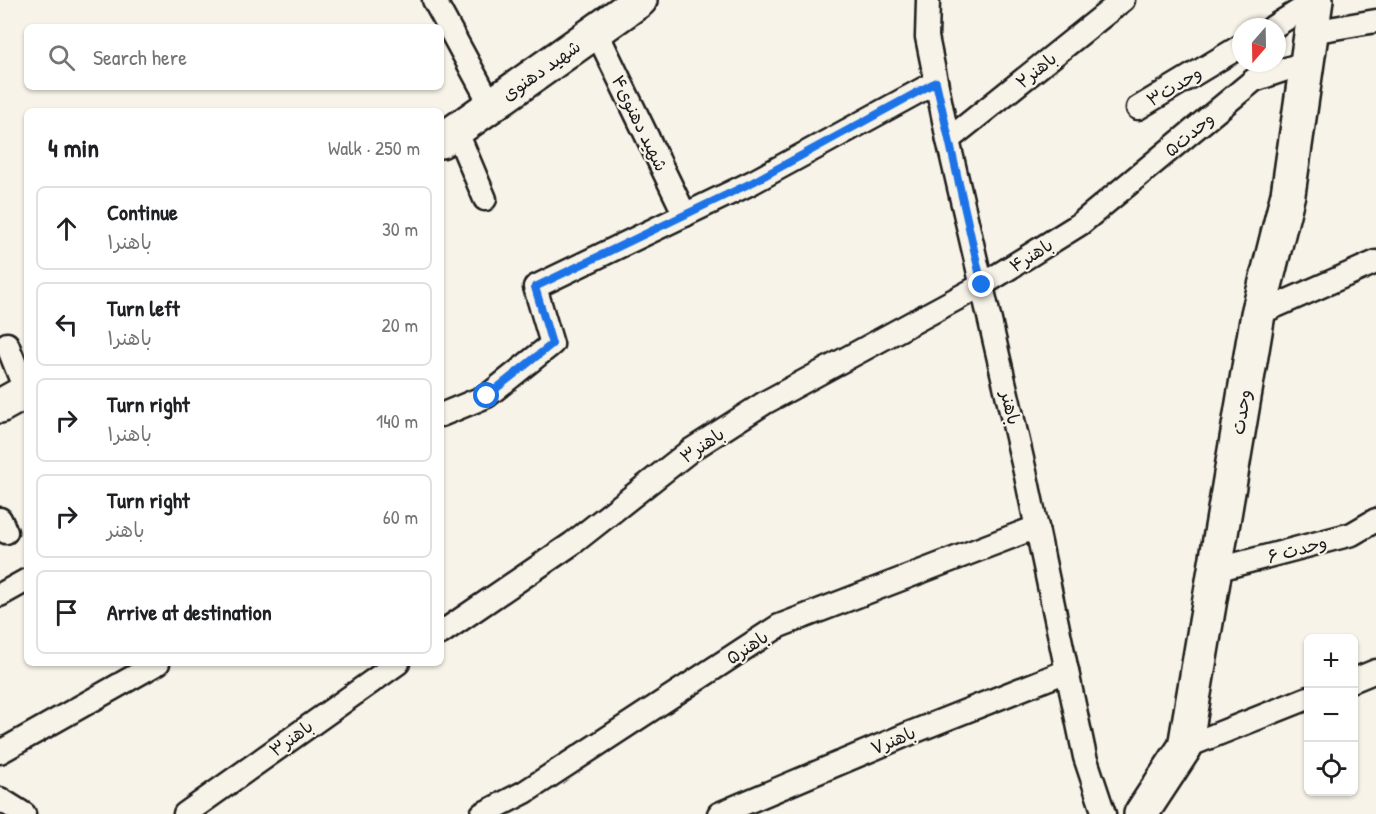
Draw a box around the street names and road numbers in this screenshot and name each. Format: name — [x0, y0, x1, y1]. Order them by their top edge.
street label: شهید دهنوی — [497, 34, 585, 106]
street label: باهنر۲ — [1010, 46, 1062, 94]
street label: وحدت۳ — [1142, 60, 1206, 112]
street label: شهید دهنوی۴ — [606, 71, 674, 175]
street label: وحدت۵ — [1159, 106, 1219, 162]
street label: باهنر۴ — [1004, 232, 1058, 278]
street label: باهنر — [995, 387, 1027, 427]
street label: وحدت — [1225, 388, 1257, 436]
street label: باهنر۳ — [675, 421, 729, 469]
street label: وحدت ۶ — [1264, 529, 1330, 569]
street label: باهنر۵ — [721, 624, 773, 670]
street label: باهنر۳ — [264, 714, 318, 762]
street label: باهنر۷ — [867, 719, 919, 761]

